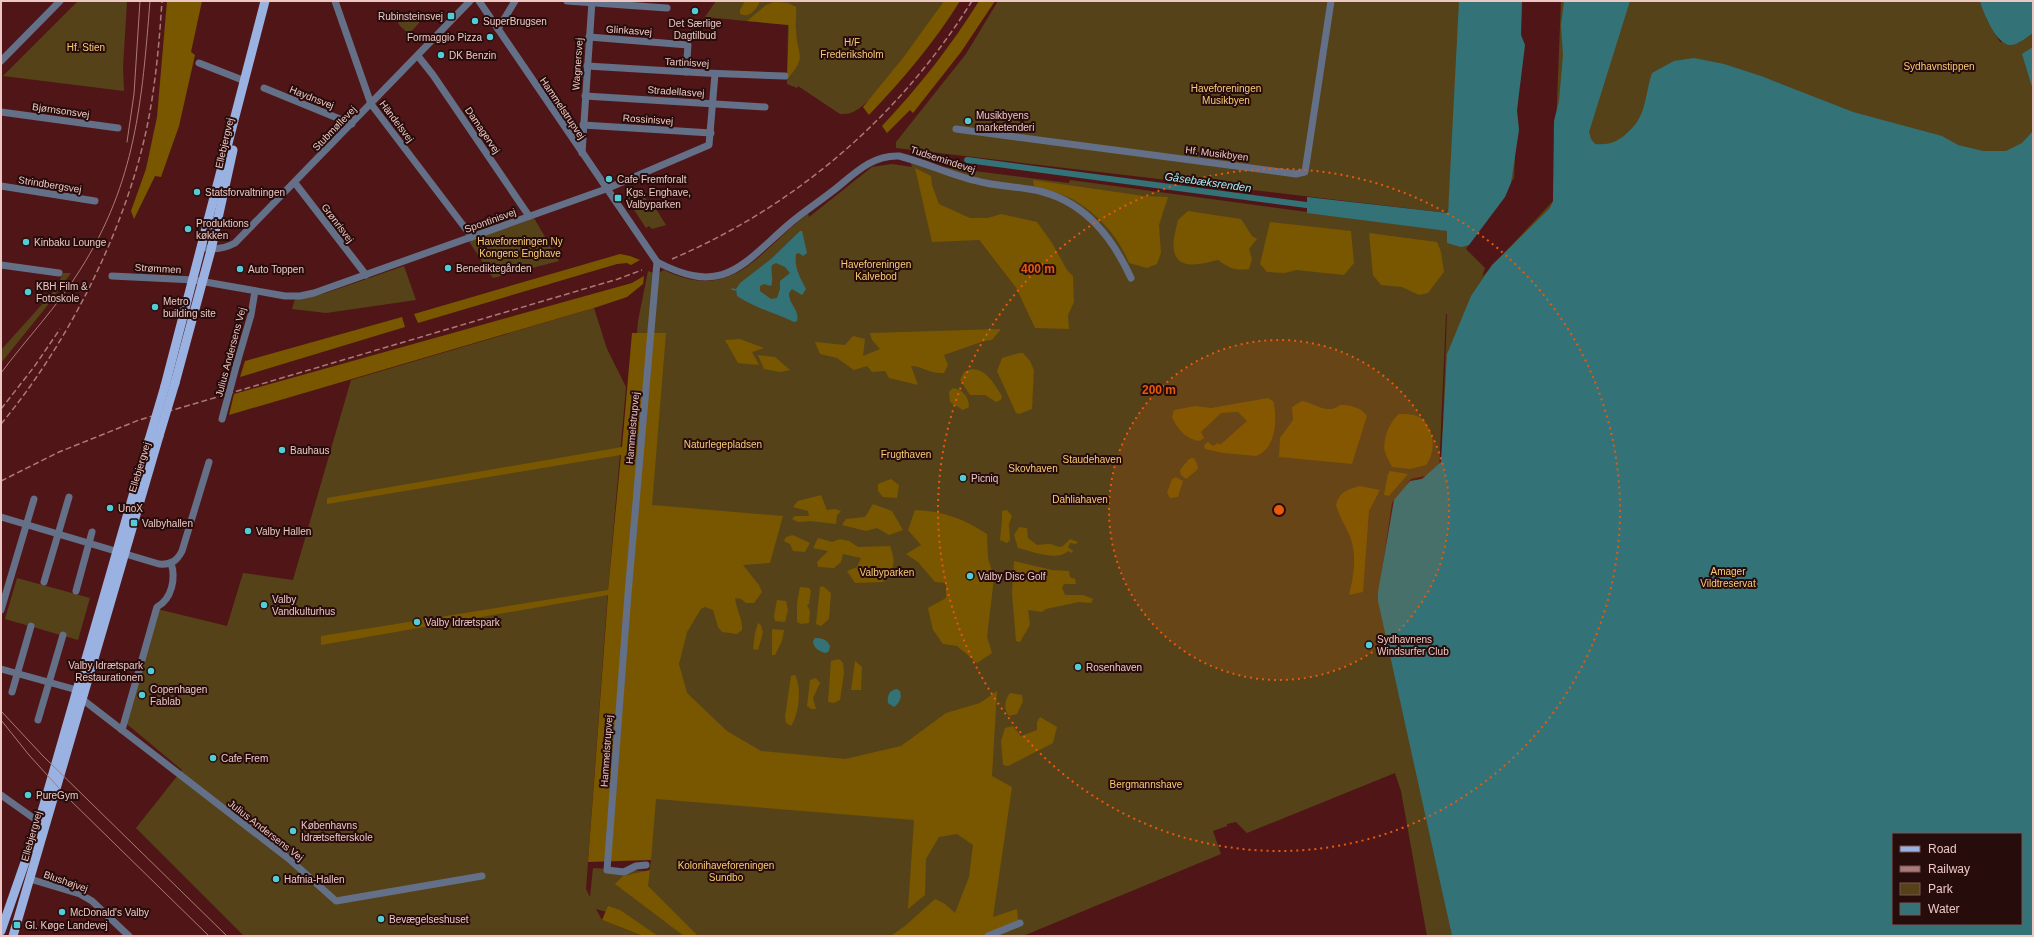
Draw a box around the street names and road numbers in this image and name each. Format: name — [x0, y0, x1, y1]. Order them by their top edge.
street label: Glinkasvej — [606, 23, 652, 38]
street label: Wagnersvej — [570, 37, 585, 91]
street label: Tartinisvej — [664, 56, 709, 69]
street label: Hammelstrupvej — [538, 75, 587, 141]
street label: Haydnsvej — [288, 84, 336, 111]
street label: Stradellasvej — [647, 84, 705, 99]
street label: Händelsvej — [377, 98, 416, 144]
street label: Bjørnsonsvej — [32, 101, 90, 120]
street label: Stubmøllevej — [310, 104, 358, 153]
street label: Damagervej — [463, 105, 502, 156]
street label: Rossinisvej — [622, 112, 674, 127]
street label: Ellebjergvej — [213, 117, 236, 170]
street label: Tudsemindevej — [909, 144, 977, 175]
street label: Hf. Musikbyen — [1185, 144, 1249, 163]
street label: Strindbergsvej — [17, 174, 82, 195]
street label: Grønrisvej — [319, 202, 356, 245]
street label: Spontinisvej — [463, 206, 517, 235]
street label: Strømmen — [134, 262, 182, 275]
street label: Julius Andersens Vej — [213, 306, 248, 398]
street label: Hammelstrupvej — [624, 392, 641, 465]
street label: Ellebjergvej — [127, 441, 152, 493]
street label: Hammelstrupvej — [598, 715, 615, 787]
street label: Julius Andersens Vej — [226, 798, 305, 863]
street label: Ellebjergvej — [19, 810, 44, 863]
street label: Blushøjvej — [42, 869, 89, 894]

